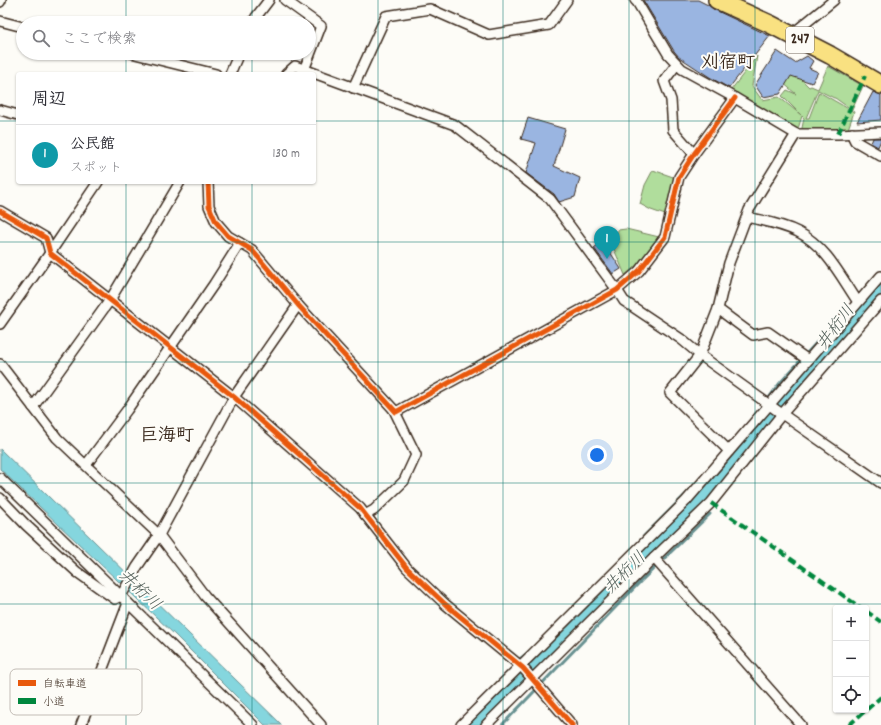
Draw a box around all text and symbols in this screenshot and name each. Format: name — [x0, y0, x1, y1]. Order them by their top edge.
search box — [16, 16, 316, 60]
icon: search — [30, 27, 52, 49]
road number: 247 — [786, 27, 814, 53]
text: ここで検索 — [62, 29, 137, 51]
district label: 刈宿町 — [701, 51, 755, 76]
text: 周辺 — [32, 89, 66, 113]
text: 公民館 — [70, 134, 115, 156]
text: 1 — [44, 145, 46, 164]
text: 130 m — [272, 145, 300, 164]
text: スポット — [70, 159, 122, 178]
pin: 1 — [594, 226, 620, 259]
water label: 井桁川 — [812, 300, 862, 356]
district label: 巨海町 — [140, 424, 194, 449]
your location — [587, 445, 607, 465]
water label: 井桁川 — [599, 547, 653, 601]
water label: 井桁川 — [112, 565, 166, 617]
map controls — [833, 605, 869, 713]
button: + — [833, 605, 869, 641]
button: − — [833, 641, 869, 677]
legend — [10, 669, 142, 715]
text: 自転車道 — [43, 677, 87, 693]
button: locate — [833, 677, 869, 713]
text: 小道 — [43, 695, 65, 711]

